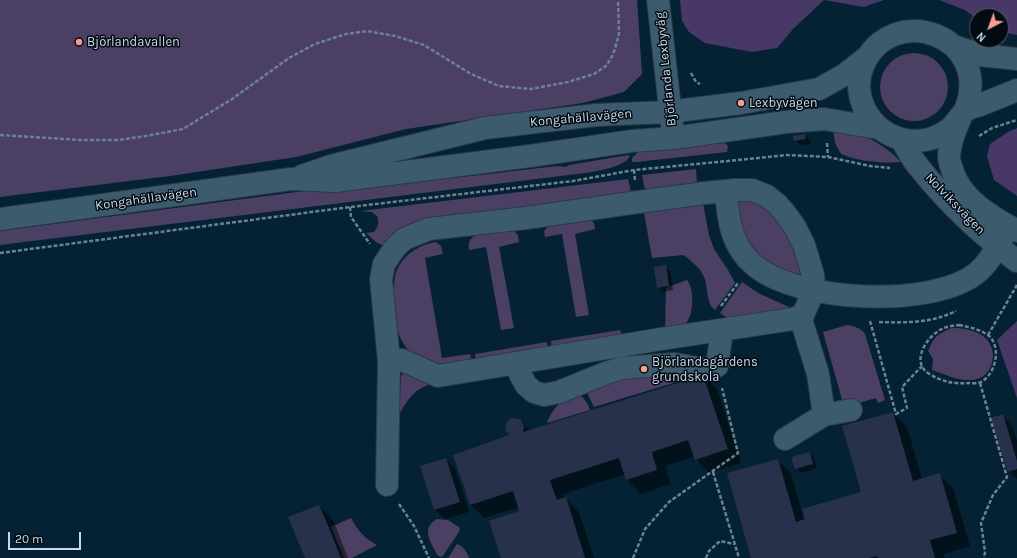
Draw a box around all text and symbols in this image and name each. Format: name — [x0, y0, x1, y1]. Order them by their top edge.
north arrow — [969, 8, 1009, 48]
street label: Björlanda Lexbyväg — [652, 11, 680, 127]
text: N — [974, 29, 989, 44]
place label: Björlandavallen — [87, 34, 180, 50]
marker: Björlandavallen — [74, 37, 84, 47]
place label: Lexbyvägen — [749, 95, 818, 111]
marker: Lexbyvägen — [736, 98, 746, 108]
street label: Kongahällavägen — [529, 106, 633, 130]
street label: Nolviksvägen — [922, 170, 988, 238]
street label: Kongahällavägen — [94, 184, 198, 214]
place label: Björlandagårdens grundskola — [652, 354, 758, 385]
marker: Björlandagårdens grundskola — [639, 364, 649, 374]
scale bar — [10, 524, 83, 550]
text: 20 m — [15, 532, 43, 546]

